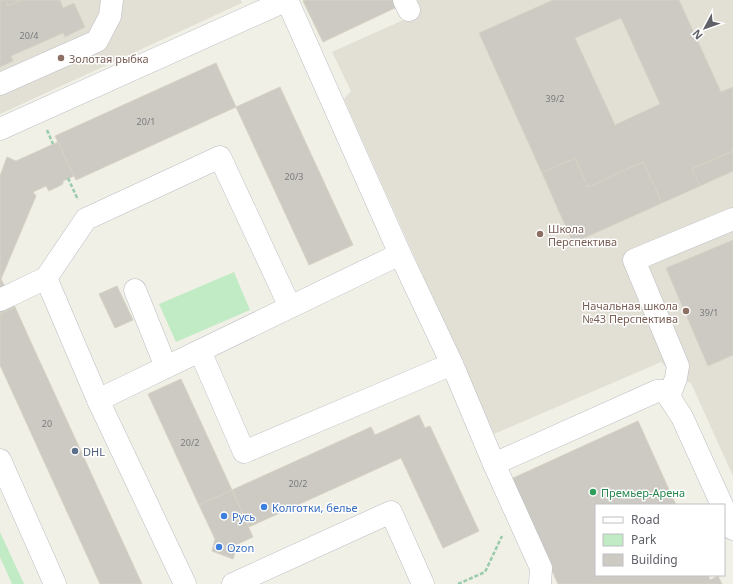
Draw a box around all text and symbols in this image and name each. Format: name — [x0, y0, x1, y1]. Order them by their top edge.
north arrow — [685, 8, 725, 48]
text: N — [688, 27, 706, 43]
house number: 20/4 — [20, 29, 38, 42]
place label: Золотая рыбка — [69, 51, 149, 66]
marker: Золотая рыбка — [56, 53, 66, 63]
house number: 39/2 — [546, 92, 564, 105]
house number: 20/1 — [137, 115, 155, 128]
house number: 20/3 — [285, 170, 303, 183]
place label: Школа Перспектива — [548, 221, 617, 249]
marker: Школа Перспектива — [535, 229, 545, 239]
place label: Начальная школа №43 Перспектива — [582, 298, 678, 326]
marker: Начальная школа №43 Перспектива — [681, 306, 691, 316]
house number: 39/1 — [700, 306, 718, 319]
house number: 20 — [42, 417, 52, 430]
house number: 20/2 — [181, 436, 199, 449]
place label: DHL — [83, 444, 105, 459]
marker: DHL — [70, 446, 80, 456]
house number: 20/2 — [289, 477, 307, 490]
place label: Премьер-Арена — [601, 485, 685, 500]
marker: Премьер-Арена — [588, 487, 598, 497]
place label: Колготки, белье — [272, 500, 358, 515]
marker: Колготки, белье — [259, 502, 269, 512]
legend — [595, 504, 725, 576]
place label: Русь — [232, 509, 255, 524]
marker: Русь — [219, 511, 229, 521]
text: Road — [631, 511, 660, 528]
text: Park — [631, 531, 657, 548]
place label: Ozon — [227, 540, 254, 555]
marker: Ozon — [214, 542, 224, 552]
text: Building — [631, 551, 678, 568]

